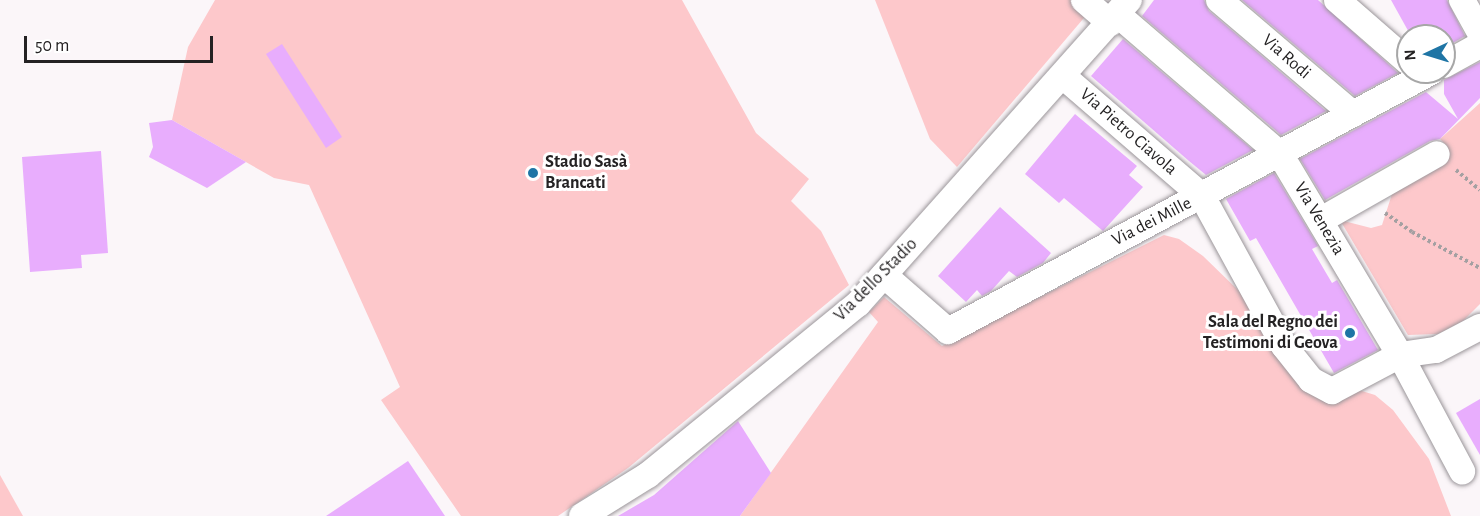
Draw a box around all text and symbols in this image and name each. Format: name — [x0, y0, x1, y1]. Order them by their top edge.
scale bar — [27, 24, 216, 62]
north arrow — [1396, 24, 1456, 84]
street label: Via Rodi — [1257, 30, 1315, 84]
text: 50 m — [35, 37, 69, 55]
text: N — [1402, 49, 1418, 61]
street label: Via Pietro Ciavola — [1075, 84, 1181, 180]
place label: Stadio Sasà Brancati — [545, 152, 627, 195]
marker: Stadio Sasà Brancati — [526, 166, 540, 180]
street label: Via Venezia — [1289, 179, 1349, 259]
street label: Via dei Mille — [1109, 193, 1195, 251]
street label: Via dello Stadio — [830, 234, 922, 326]
place label: Sala del Regno dei Testimoni di Geova — [1203, 312, 1338, 354]
marker: Sala del Regno dei Testimoni di Geova — [1343, 326, 1357, 340]

